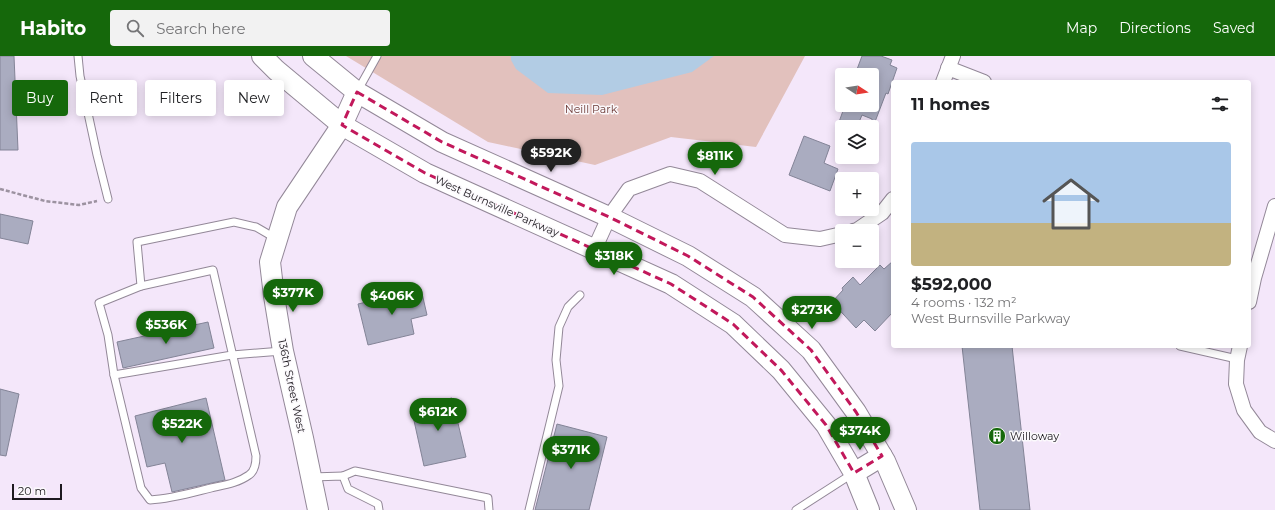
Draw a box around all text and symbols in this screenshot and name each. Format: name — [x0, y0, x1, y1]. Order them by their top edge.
search box — [110, 10, 390, 46]
text: Habito — [20, 17, 86, 40]
icon: search — [124, 17, 146, 39]
text: Search here — [156, 19, 246, 38]
text: Map — [1066, 19, 1097, 37]
text: Directions — [1119, 19, 1191, 37]
text: Saved — [1213, 19, 1255, 37]
north arrow — [835, 68, 879, 112]
map controls — [835, 68, 879, 268]
chip: Buy — [12, 80, 68, 116]
chip: Rent — [76, 80, 137, 116]
chip: Filters — [145, 80, 216, 116]
chip: New — [224, 80, 284, 116]
icon: filters — [1209, 93, 1231, 115]
text: 11 homes — [911, 94, 990, 114]
park label: Neill Park — [565, 102, 618, 116]
button: layers — [835, 120, 879, 164]
pin: $592K — [523, 139, 579, 173]
pin: $811K — [687, 142, 743, 176]
text: $592K — [530, 144, 572, 160]
text: $811K — [697, 147, 733, 163]
icon: home — [1035, 168, 1107, 240]
street label: West Burnsville Parkway — [433, 172, 561, 240]
button: + — [835, 172, 879, 216]
button: − — [835, 224, 879, 268]
pin: $318K — [586, 242, 642, 276]
text: $318K — [594, 247, 634, 263]
text: $592,000 — [911, 274, 992, 294]
pin: $377K — [265, 279, 321, 313]
pin: $406K — [364, 282, 420, 316]
text: $377K — [272, 284, 314, 300]
text: $406K — [370, 287, 414, 303]
text: 4 rooms · 132 m² — [911, 294, 1017, 310]
pin: $273K — [784, 296, 840, 330]
text: $273K — [791, 301, 833, 317]
text: West Burnsville Parkway — [911, 310, 1070, 326]
pin: $536K — [138, 311, 194, 345]
text: $536K — [145, 316, 187, 332]
street label: 136th Street West — [275, 338, 309, 435]
pin: $612K — [410, 398, 466, 432]
text: $612K — [419, 403, 457, 419]
pin: $522K — [154, 410, 210, 444]
text: $522K — [162, 415, 202, 431]
pin: $374K — [832, 417, 888, 451]
text: $374K — [839, 422, 881, 438]
building icon: Willoway — [987, 426, 1007, 446]
place label: Willoway — [1010, 429, 1059, 443]
pin: $371K — [543, 436, 599, 470]
text: $371K — [552, 441, 590, 457]
scale bar — [12, 482, 62, 501]
text: 20 m — [18, 484, 46, 498]

